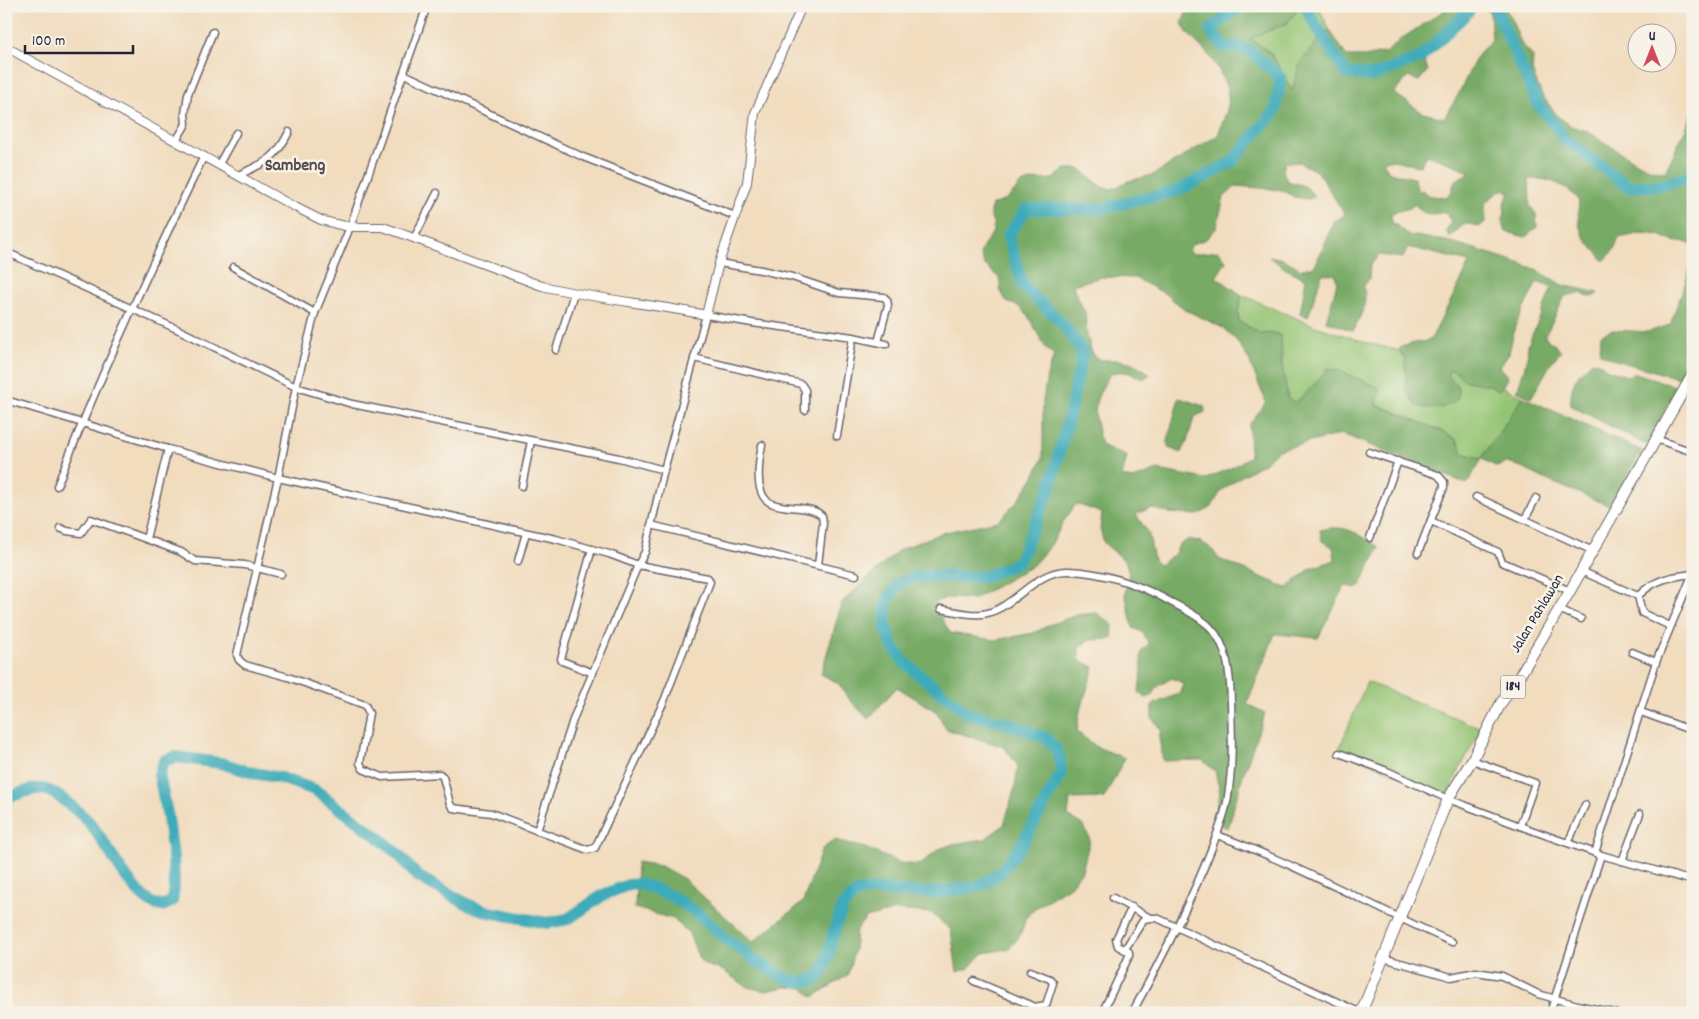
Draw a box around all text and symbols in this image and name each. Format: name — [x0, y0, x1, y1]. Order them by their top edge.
scale bar — [25, 22, 132, 54]
north arrow — [1626, 22, 1676, 72]
text: U — [1649, 27, 1656, 47]
text: 100 m — [32, 31, 65, 53]
district label: Sambeng — [265, 154, 325, 179]
street label: Jalan Pahlawan — [1506, 570, 1570, 658]
road number: 184 — [1500, 676, 1526, 699]

